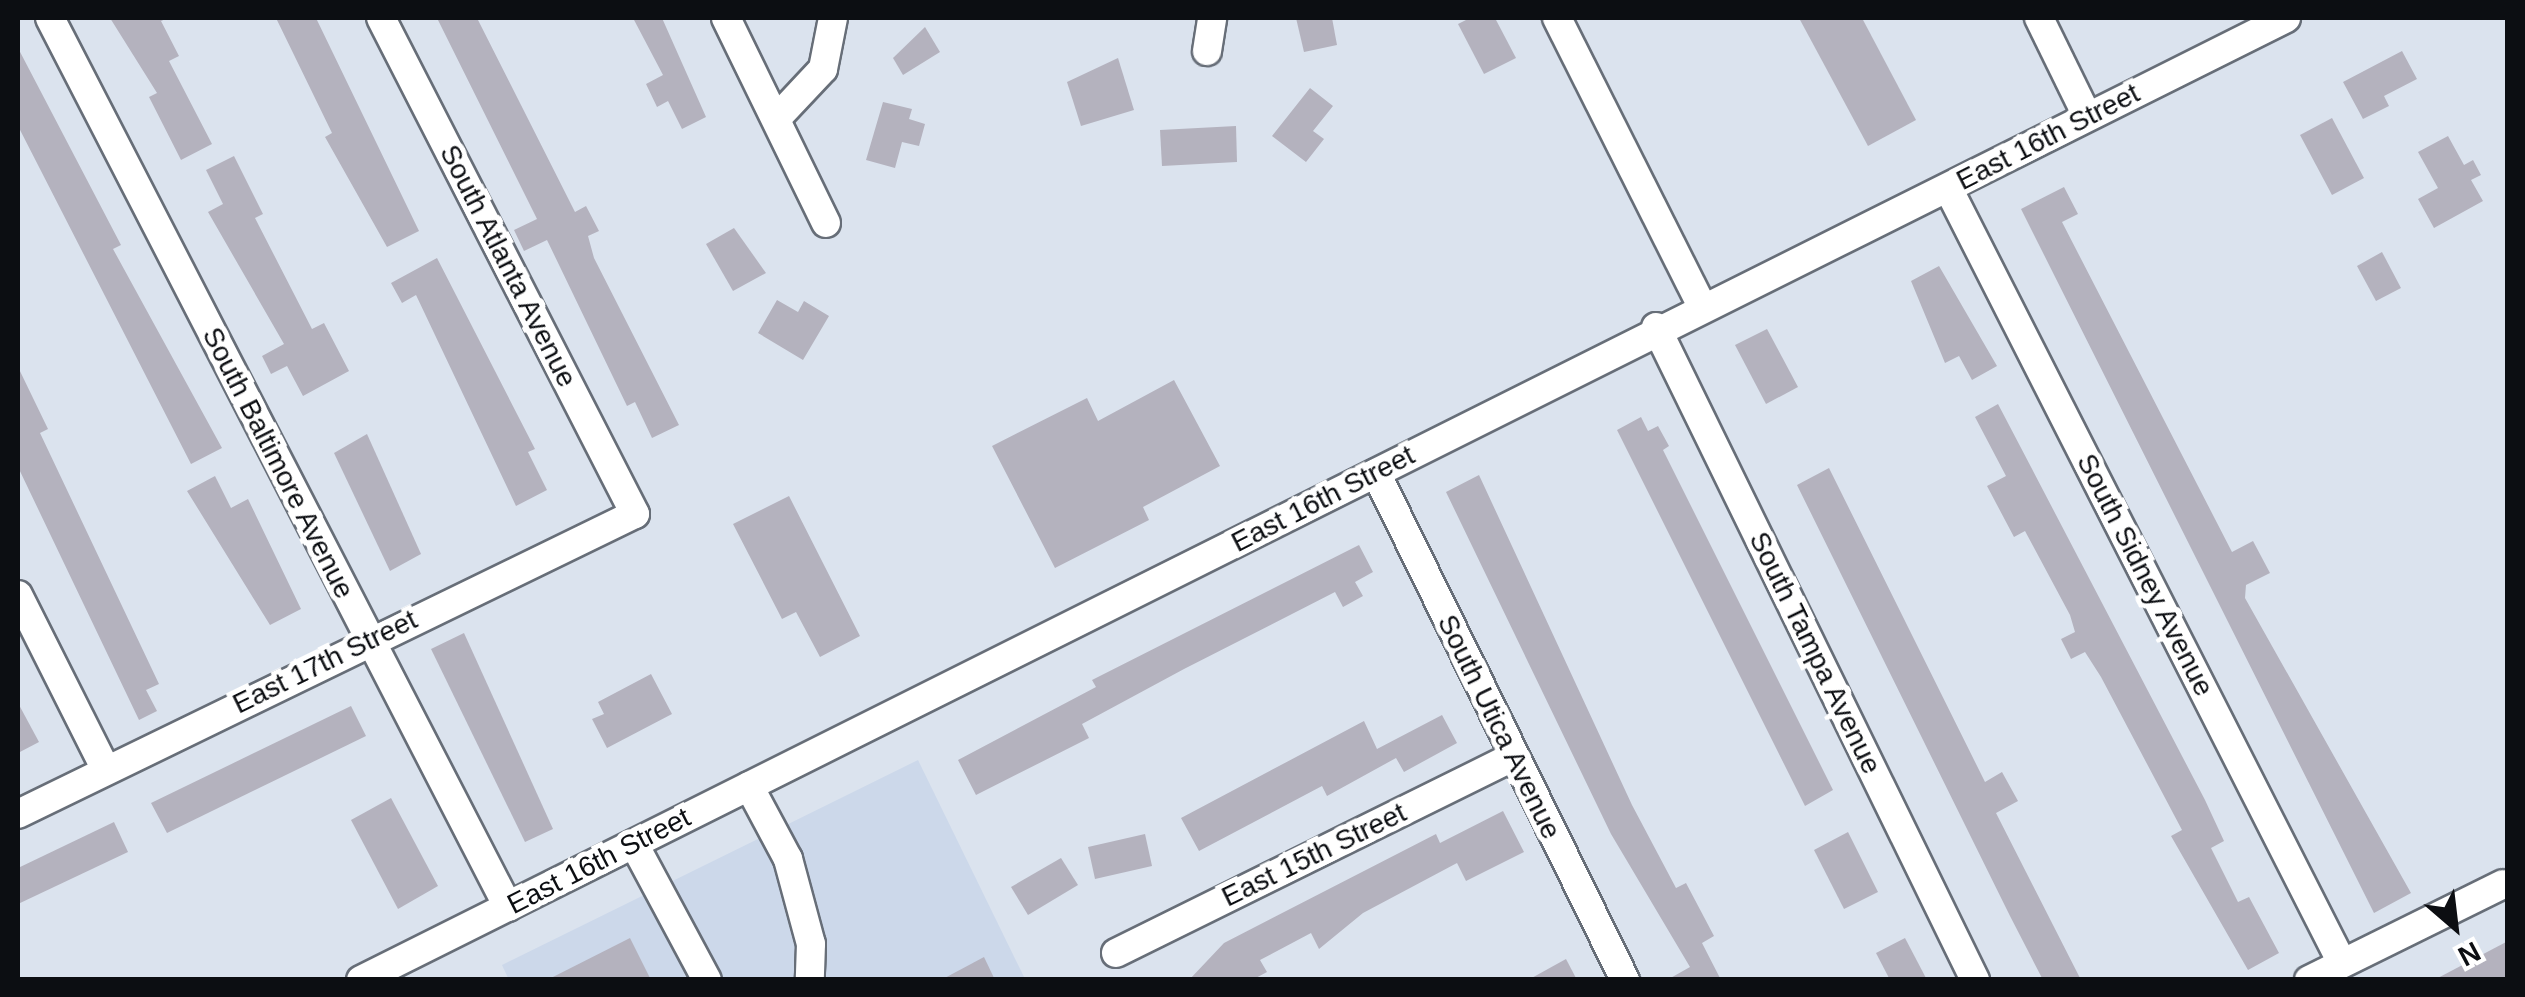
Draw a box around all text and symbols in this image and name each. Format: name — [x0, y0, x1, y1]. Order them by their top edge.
street label: East 16th Street — [1951, 76, 2145, 198]
street label: South Atlanta Avenue — [432, 138, 584, 394]
street label: South Baltimore Avenue — [195, 321, 361, 605]
street label: East 16th Street — [1226, 438, 1420, 560]
street label: South Sidney Avenue — [2069, 448, 2221, 702]
street label: South Tampa Avenue — [1741, 526, 1889, 780]
street label: East 17th Street — [227, 603, 423, 721]
street label: South Utica Avenue — [1430, 609, 1568, 845]
street label: East 15th Street — [1216, 796, 1412, 914]
street label: East 16th Street — [502, 800, 696, 922]
north arrow — [2405, 877, 2505, 977]
text: N — [2453, 935, 2486, 972]

